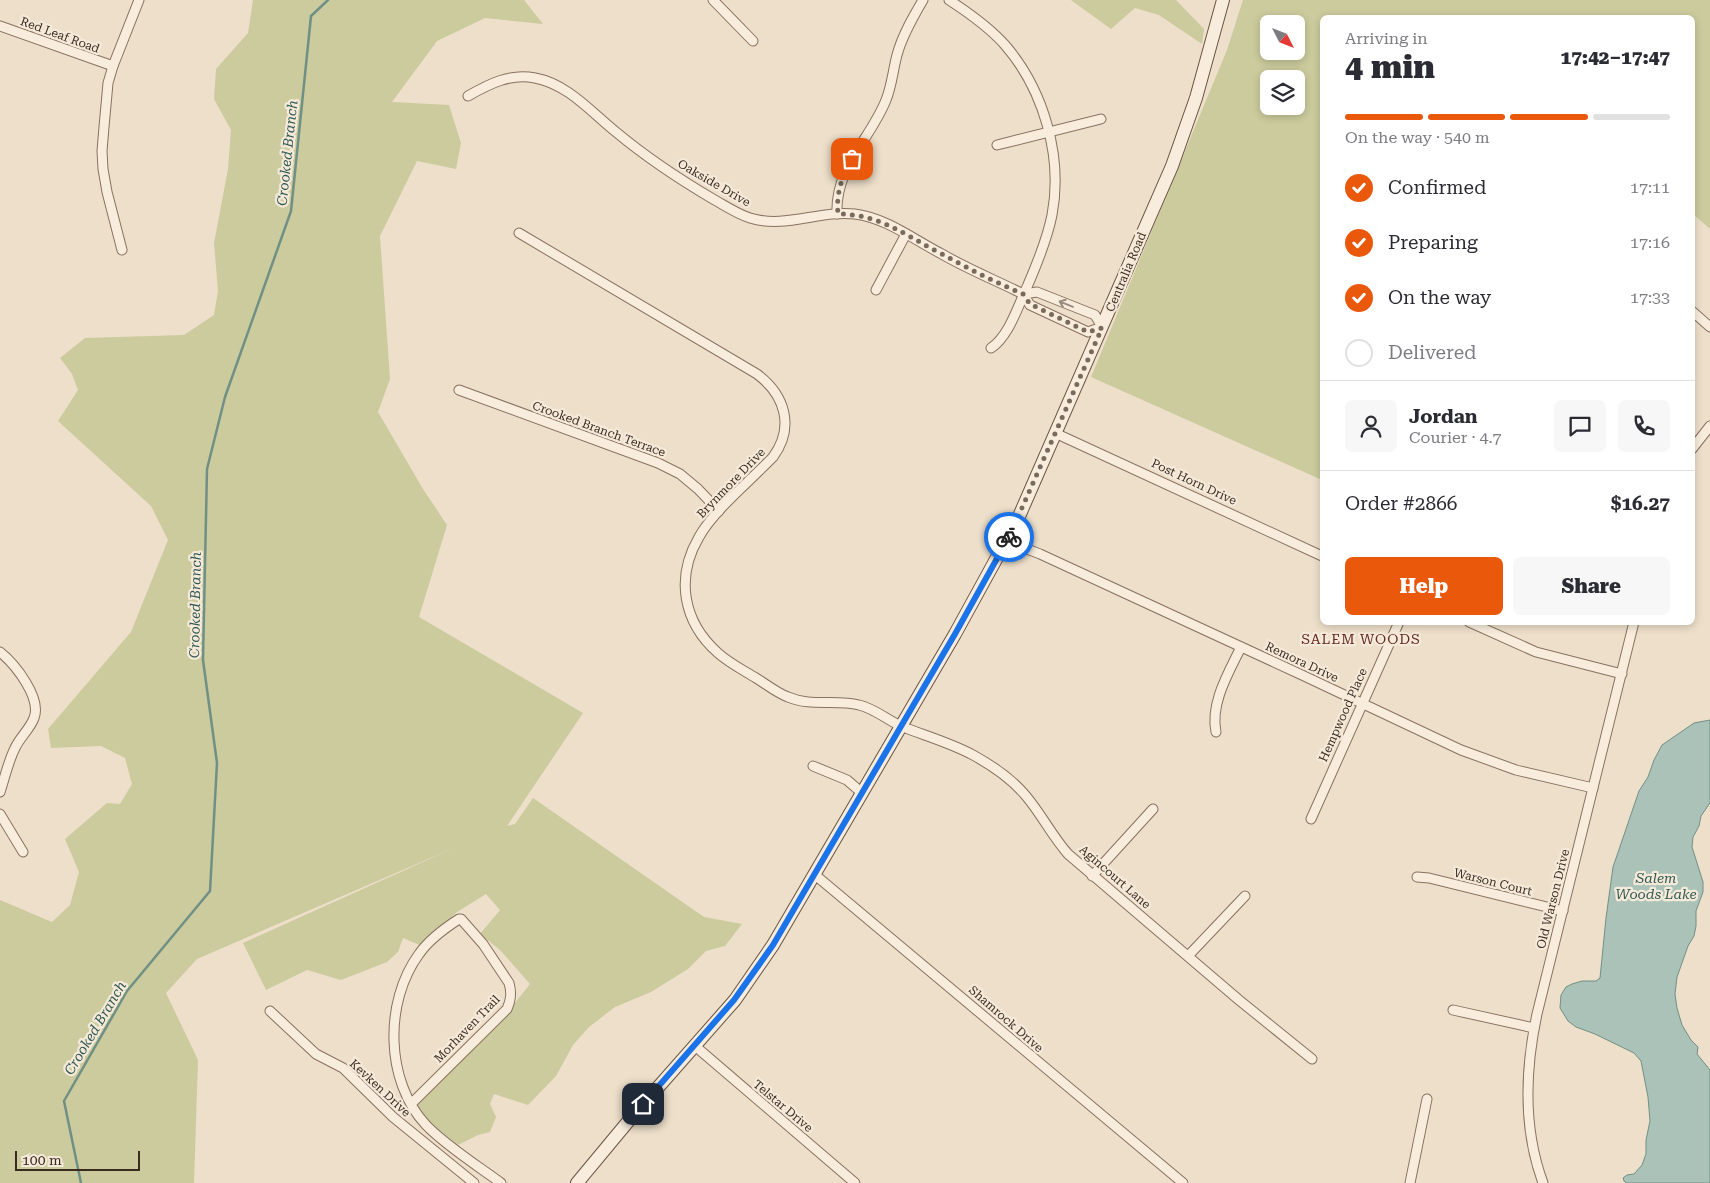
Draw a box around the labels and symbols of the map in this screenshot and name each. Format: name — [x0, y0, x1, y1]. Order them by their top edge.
street label: Red Leaf Road — [19, 14, 102, 56]
north arrow — [1260, 15, 1305, 60]
water label: Crooked Branch — [273, 99, 301, 207]
pin — [831, 138, 873, 180]
street label: Oakside Drive — [675, 157, 753, 210]
street label: Centralia Road — [1103, 230, 1149, 314]
one-way arrow — [1059, 299, 1074, 308]
street label: Crooked Branch Terrace — [531, 398, 668, 460]
street label: Brynmore Drive — [694, 445, 768, 521]
street label: Post Horn Drive — [1149, 456, 1239, 508]
courier — [984, 512, 1034, 562]
water label: Crooked Branch — [186, 551, 204, 658]
district label: SALEM WOODS — [1301, 631, 1421, 647]
street label: Remora Drive — [1263, 639, 1341, 685]
street label: Hempwood Place — [1316, 666, 1370, 764]
street label: Agincourt Lane — [1077, 842, 1154, 912]
street label: Old Warson Drive — [1534, 847, 1572, 950]
street label: Warson Court — [1452, 866, 1534, 899]
water label: Salem Woods Lake — [1616, 870, 1697, 902]
water label: Crooked Branch — [61, 978, 129, 1078]
street label: Shamrock Drive — [966, 983, 1046, 1055]
street label: Morhaven Trail — [431, 992, 503, 1066]
street label: Kevken Drive — [347, 1056, 414, 1120]
street label: Telstar Drive — [750, 1077, 816, 1135]
pin — [622, 1083, 664, 1125]
scale bar — [15, 1148, 140, 1171]

